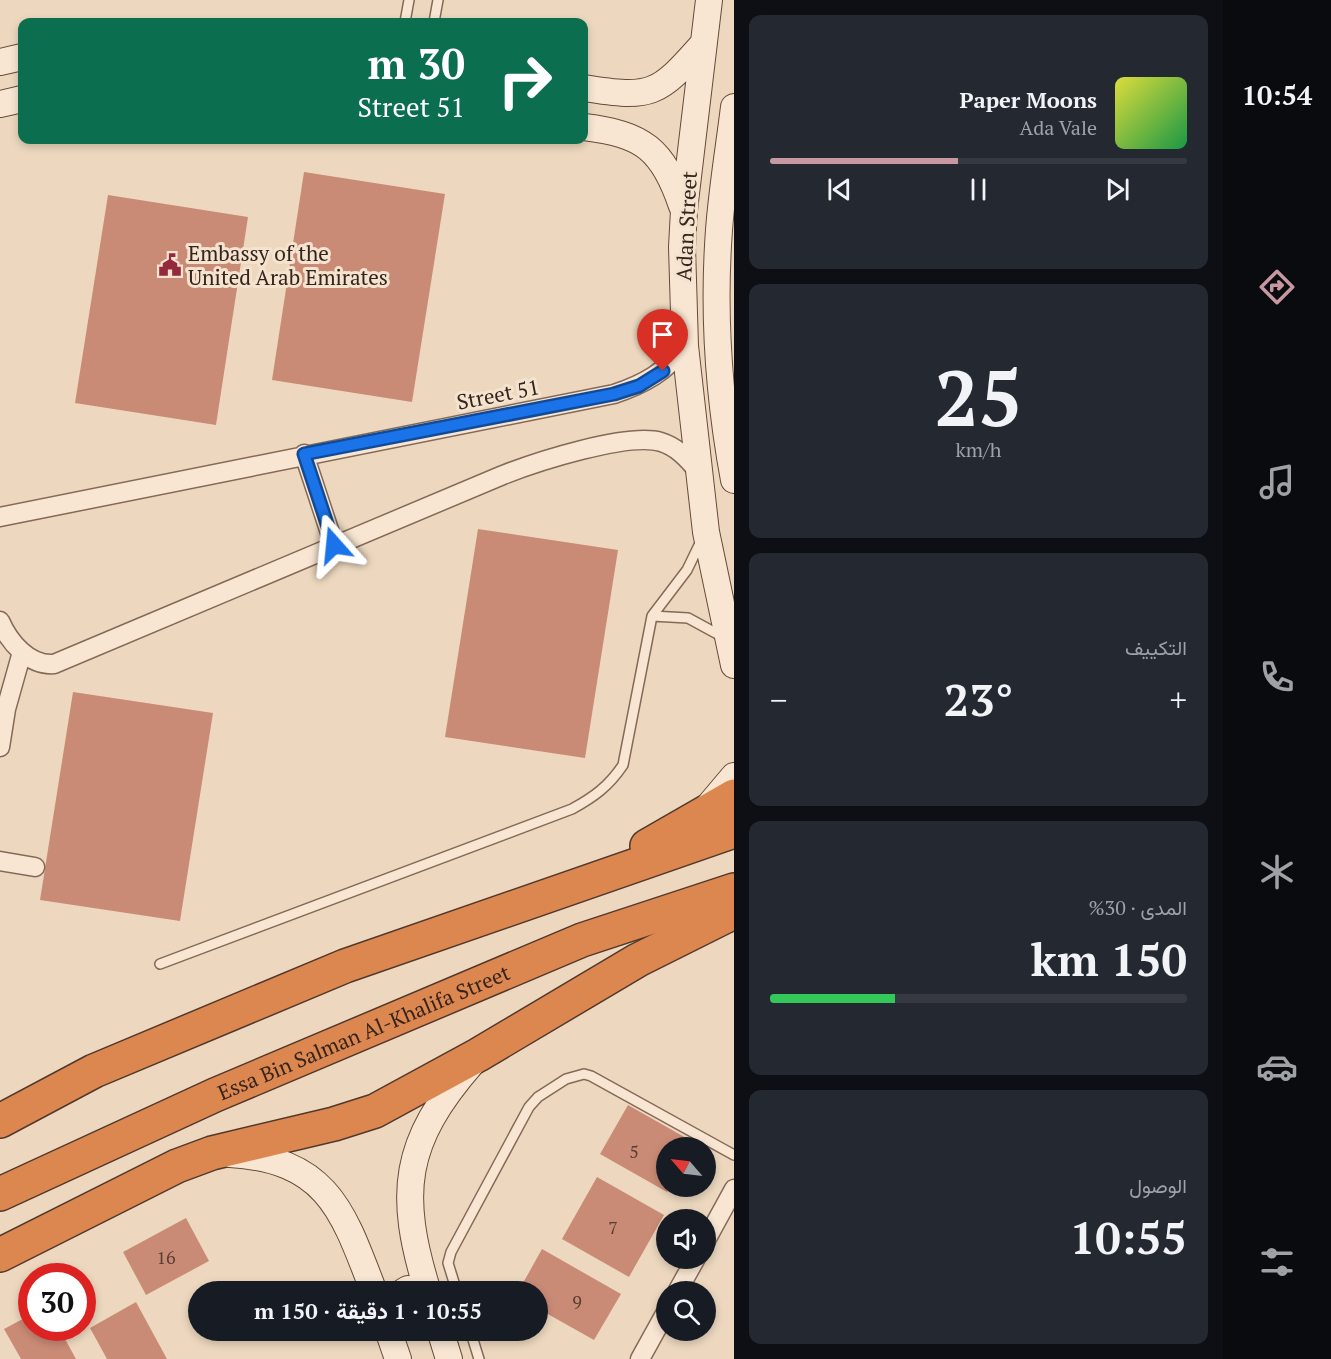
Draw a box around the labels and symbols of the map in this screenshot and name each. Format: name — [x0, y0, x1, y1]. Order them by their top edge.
street label: Adan Street — [669, 170, 703, 282]
place label: Embassy of the United Arab Emirates — [188, 239, 388, 291]
public building icon: Embassy of the United Arab Emirates — [157, 252, 183, 278]
pin — [637, 309, 688, 371]
street label: Street 51 — [454, 372, 542, 416]
position arrow — [302, 513, 366, 577]
street label: Essa Bin Salman Al-Khalifa Street — [213, 958, 514, 1106]
north arrow — [656, 1137, 716, 1197]
house number: 5 — [629, 1139, 639, 1163]
house number: 7 — [608, 1215, 618, 1239]
house number: 16 — [156, 1245, 176, 1269]
speed limit sign: 30 — [18, 1263, 96, 1341]
house number: 9 — [572, 1289, 582, 1313]

